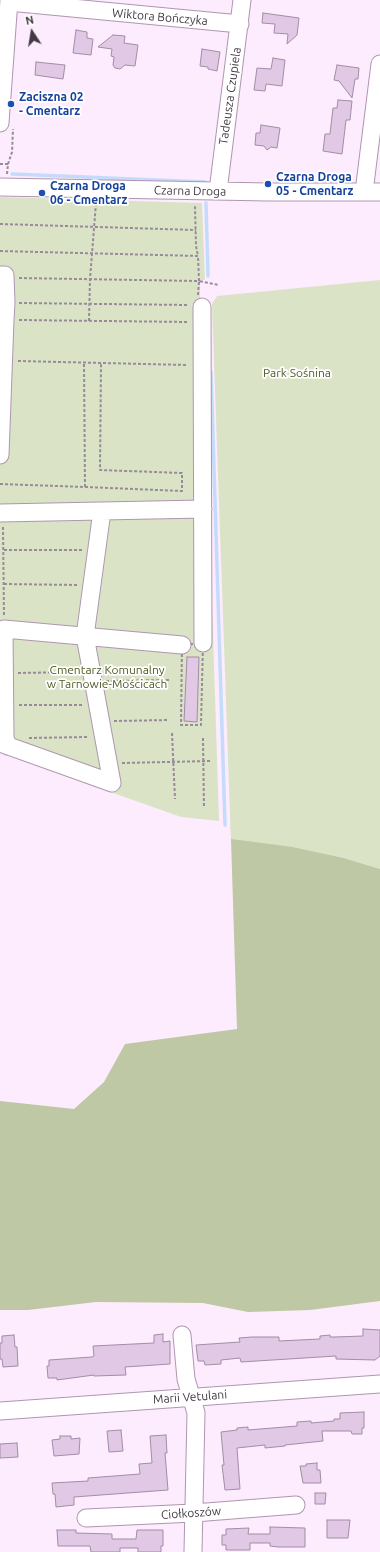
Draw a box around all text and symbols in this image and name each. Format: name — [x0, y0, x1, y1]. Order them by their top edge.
street label: Wiktora Bończyka — [112, 6, 208, 28]
north arrow — [12, 12, 52, 52]
text: N — [24, 14, 35, 27]
street label: Tadeusza Czupiela — [216, 46, 244, 146]
place label: Zaciszna 02 - Cmentarz — [19, 90, 83, 118]
marker: Zaciszna 02 - Cmentarz — [6, 99, 16, 109]
place label: Czarna Droga 05 - Cmentarz — [276, 170, 353, 198]
place label: Czarna Droga 06 - Cmentarz — [50, 179, 127, 207]
marker: Czarna Droga 05 - Cmentarz — [263, 179, 273, 189]
street label: Czarna Droga — [154, 183, 226, 199]
marker: Czarna Droga 06 - Cmentarz — [37, 188, 47, 198]
park label: Park Sośnina — [263, 366, 331, 380]
park label: Cmentarz Komunalny w Tarnowie-Mościcach — [47, 663, 167, 691]
street label: Marii Vetulani — [152, 1387, 228, 1407]
street label: Ciołkoszów — [160, 1504, 222, 1522]

